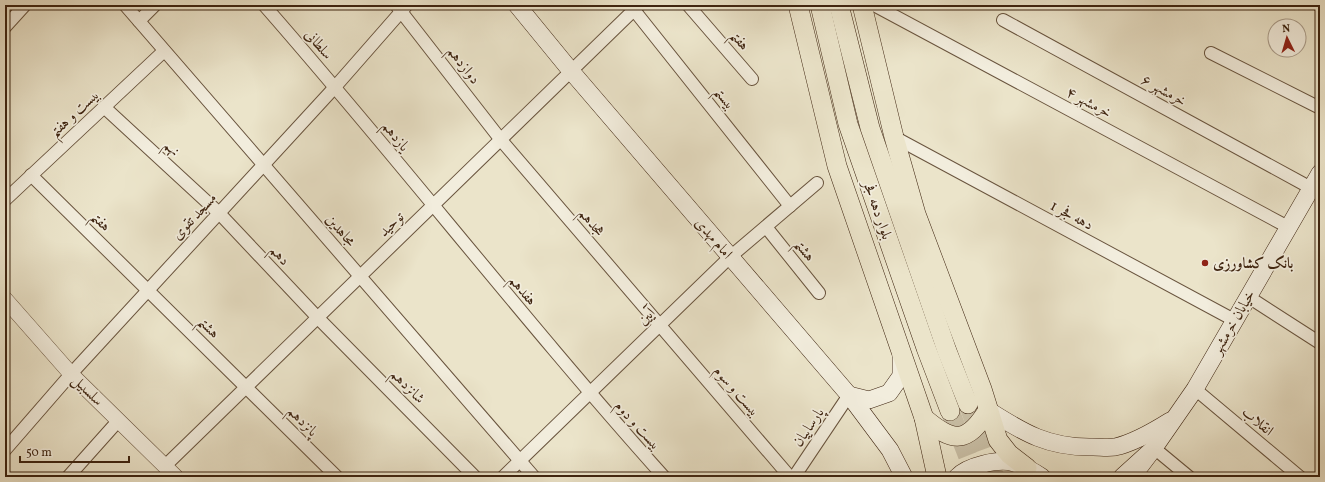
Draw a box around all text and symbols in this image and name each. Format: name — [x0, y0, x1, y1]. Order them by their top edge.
north arrow — [1267, 18, 1307, 58]
text: N — [1282, 22, 1291, 37]
street label: سلطانی — [299, 25, 337, 65]
street label: هفتم — [722, 26, 754, 58]
street label: دوازدهم — [440, 42, 484, 91]
street label: خرمشهر ۶ — [1137, 70, 1190, 112]
street label: بیستم — [706, 83, 740, 117]
street label: خرمشهر ۴ — [1062, 83, 1115, 124]
street label: بیست و هفتم — [45, 85, 107, 145]
street label: یازدهم — [375, 117, 414, 159]
street label: نهم — [157, 136, 184, 164]
street label: بلوار دهه فجر — [856, 176, 896, 243]
street label: مسجد تقوی — [168, 189, 222, 245]
street label: دهه فجر 1 — [1046, 196, 1097, 236]
street label: هجدهم — [571, 204, 609, 243]
street label: هفتم — [83, 207, 115, 239]
street label: توحید — [374, 207, 410, 243]
street label: مجاهدین — [320, 210, 360, 252]
street label: امام مهدی — [688, 214, 737, 265]
street label: هشتم — [786, 235, 819, 269]
street label: دهم — [262, 241, 294, 272]
place label: بانک کشاورزی — [1213, 254, 1294, 275]
marker: بانک کشاورزی — [1200, 258, 1210, 268]
street label: هفدهم — [501, 271, 541, 312]
street label: خیابان خرمشهر — [1206, 287, 1261, 361]
street label: آیین — [633, 302, 662, 331]
street label: هشتم — [190, 312, 224, 346]
street label: بیست و سوم — [707, 362, 764, 423]
street label: شانزدهم — [383, 365, 429, 411]
street label: سلسبیل — [66, 371, 107, 412]
street label: بیست و دوم — [608, 397, 665, 456]
street label: پانزدهم — [280, 402, 323, 444]
street label: پارساییان — [788, 403, 831, 452]
street label: انقلاب — [1236, 403, 1278, 442]
scale bar — [20, 438, 129, 464]
text: 50 m — [26, 445, 52, 461]

